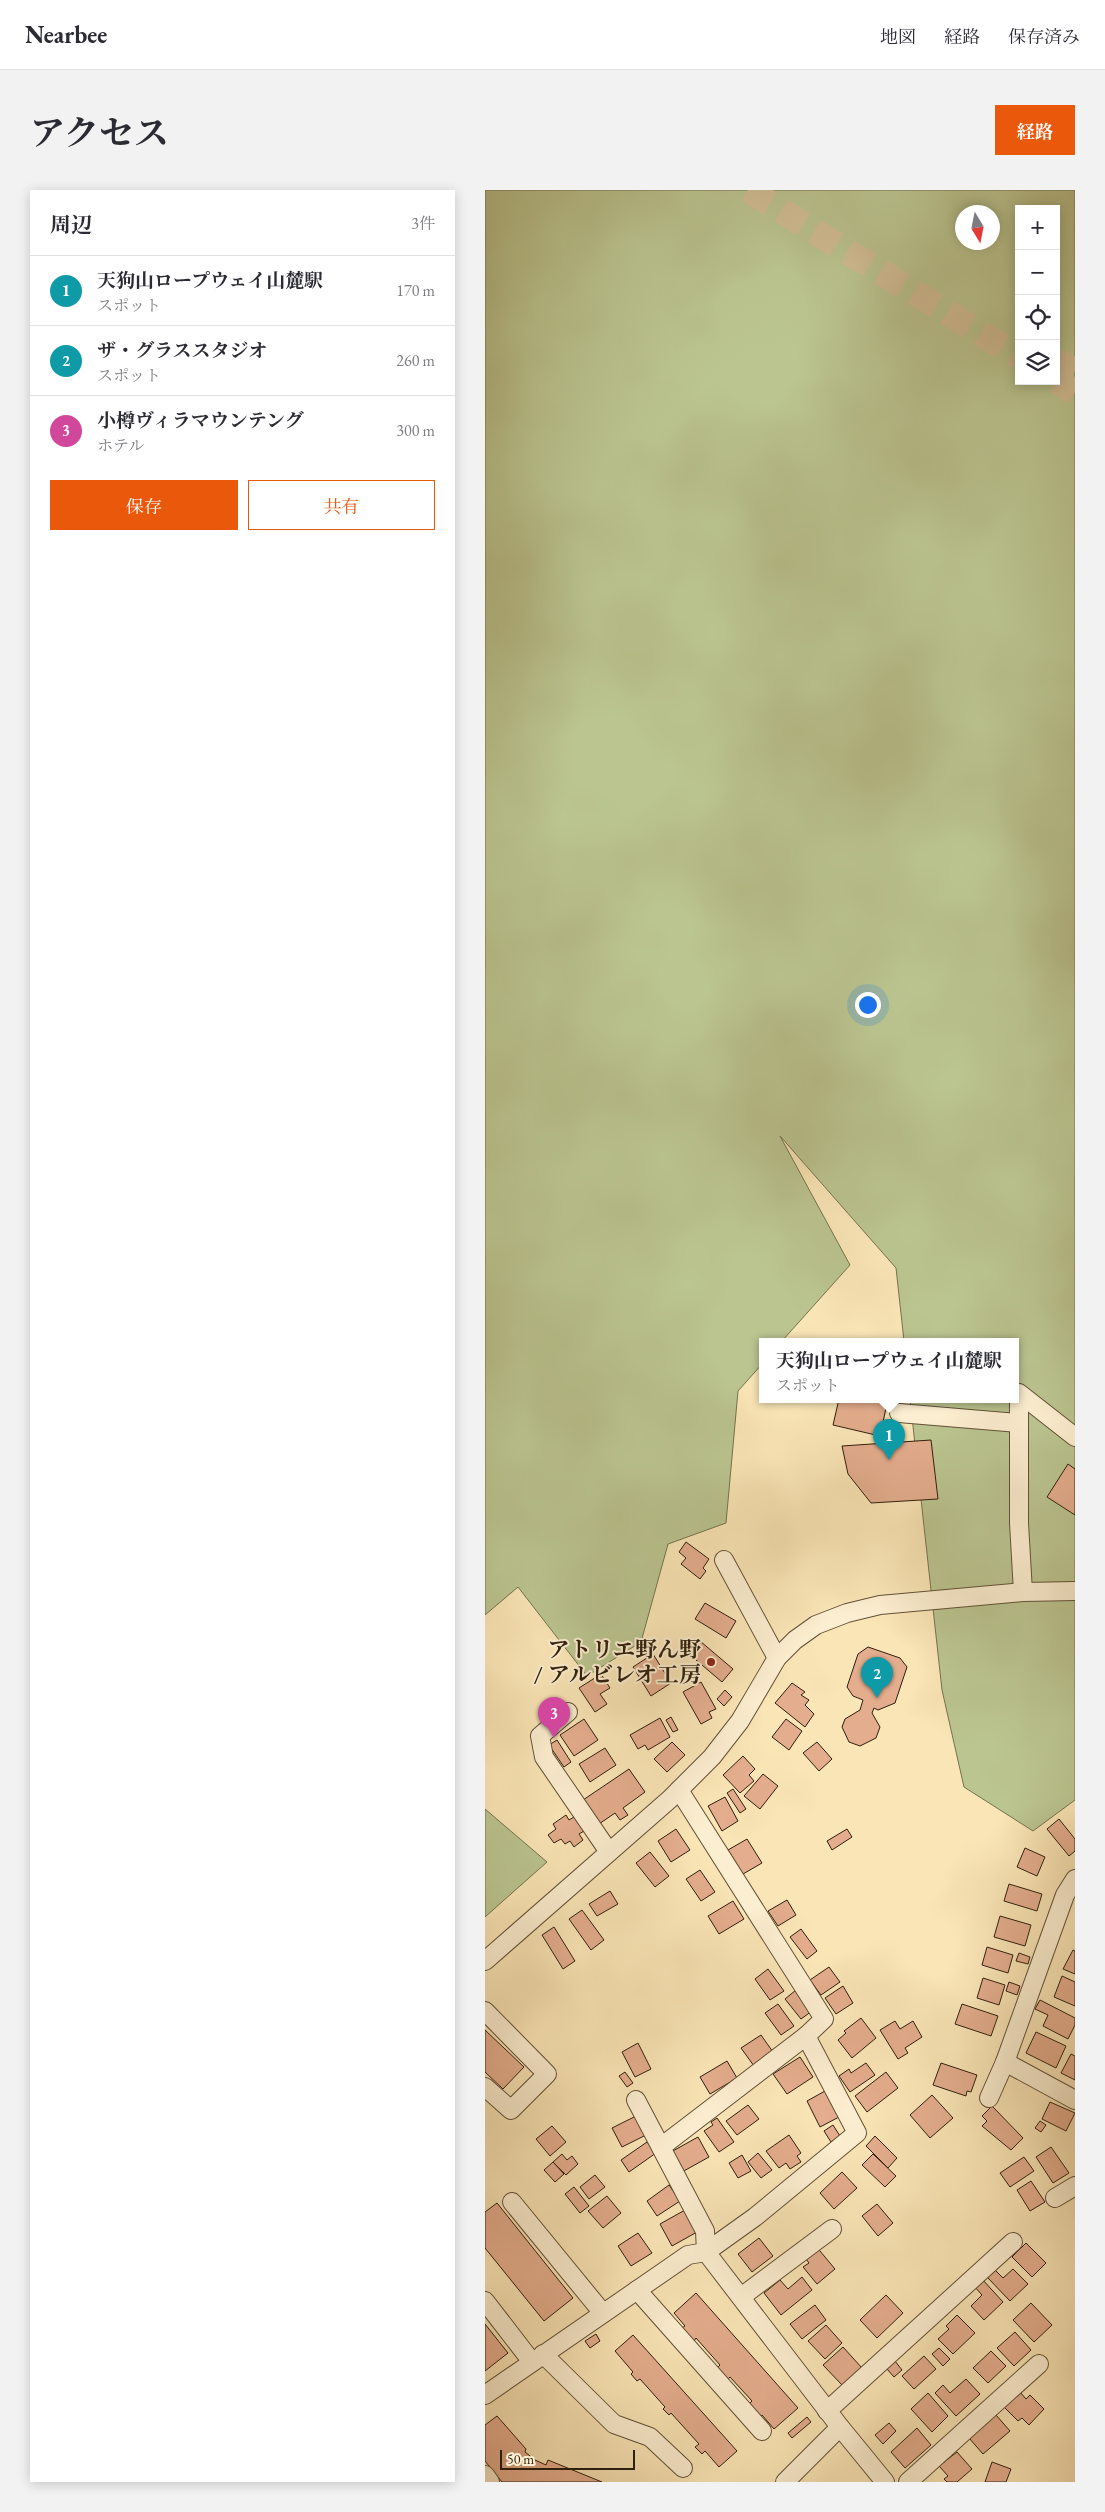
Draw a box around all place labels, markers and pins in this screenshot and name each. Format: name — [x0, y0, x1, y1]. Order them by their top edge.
pin: 1 — [873, 1419, 905, 1460]
place label: アトリエ野ん野 / アルビレオ工房 — [534, 1635, 702, 1689]
marker: アトリエ野ん野 / アルビレオ工房 — [705, 1656, 717, 1668]
pin: 2 — [861, 1657, 893, 1698]
pin: 3 — [538, 1697, 570, 1738]

